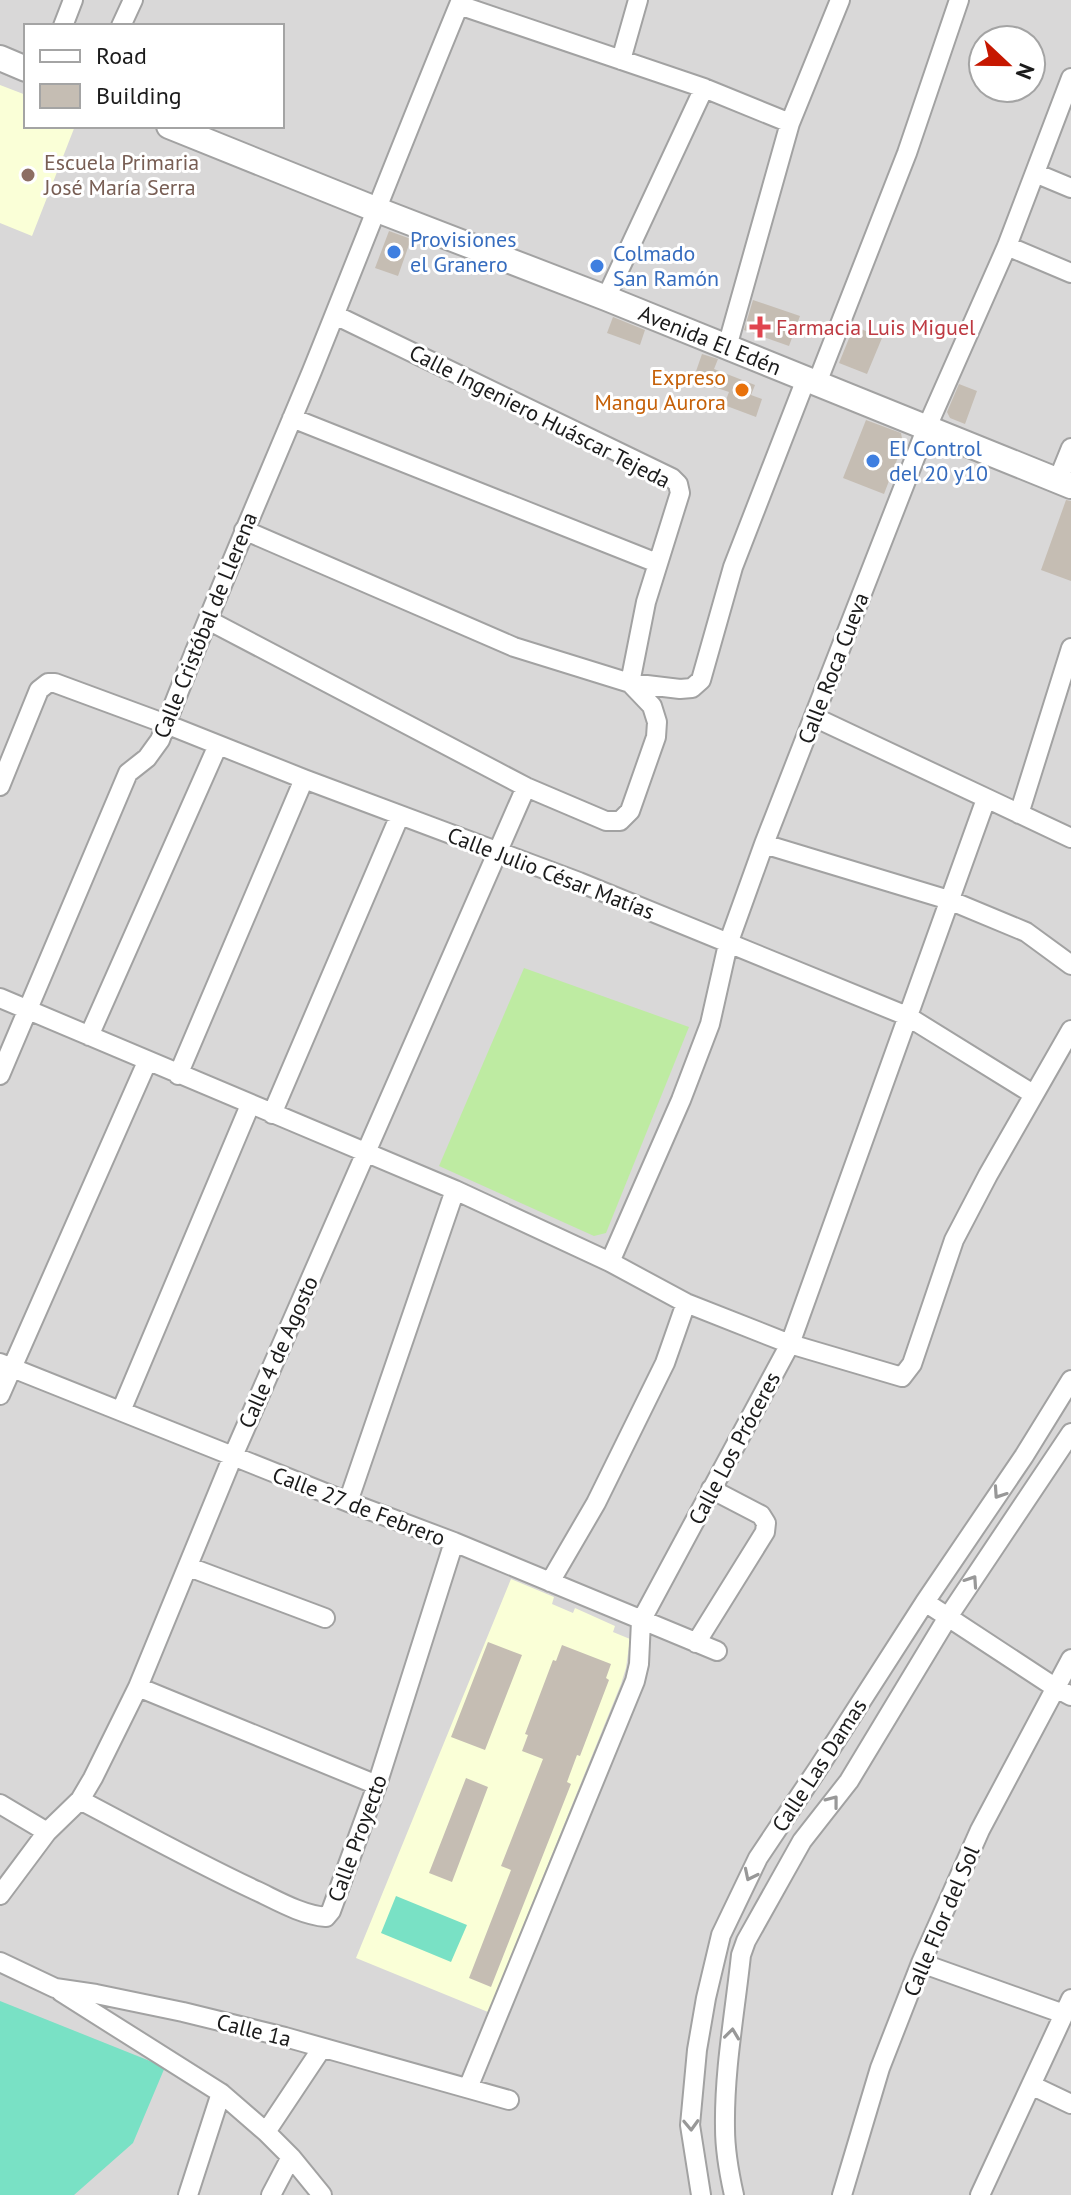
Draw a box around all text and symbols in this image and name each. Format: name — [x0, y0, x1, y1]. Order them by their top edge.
legend — [24, 24, 284, 128]
north arrow — [967, 24, 1047, 104]
text: Road — [96, 40, 147, 71]
text: N — [1010, 60, 1041, 83]
text: Building — [96, 80, 182, 111]
place label: Escuela Primaria José María Serra — [43, 148, 199, 201]
marker: Escuela Primaria José María Serra — [19, 166, 37, 184]
place label: Provisiones el Granero — [410, 225, 516, 278]
place label: Colmado San Ramón — [613, 239, 719, 292]
marker: Provisiones el Granero — [385, 243, 403, 261]
marker: Colmado San Ramón — [588, 257, 606, 275]
street label: Avenida El Edén — [635, 299, 785, 381]
place label: Farmacia Luis Miguel — [776, 313, 976, 341]
marker: Farmacia Luis Miguel — [751, 318, 769, 336]
street label: Calle Ingeniero Huáscar Tejeda — [405, 338, 675, 494]
place label: Expreso Mangu Aurora — [594, 363, 726, 416]
marker: Expreso Mangu Aurora — [733, 381, 751, 399]
place label: El Control del 20 y10 — [889, 434, 988, 487]
marker: El Control del 20 y10 — [864, 452, 882, 470]
street label: Calle Cristóbal de Llerena — [147, 508, 263, 742]
street label: Calle Roca Cueva — [791, 588, 875, 748]
street label: Calle Julio César Matías — [443, 821, 659, 925]
street label: Calle 4 de Agosto — [232, 1272, 324, 1432]
street label: Calle Los Próceres — [682, 1367, 786, 1529]
street label: Calle 27 de Febrero — [269, 1460, 449, 1552]
one-way arrow — [994, 1484, 1009, 1498]
one-way arrow — [963, 1576, 978, 1590]
street label: Calle Las Damas — [766, 1693, 872, 1837]
street label: Calle Proyecto — [321, 1771, 393, 1905]
one-way arrow — [824, 1795, 838, 1810]
street label: Calle Flor del Sol — [897, 1841, 986, 2001]
one-way arrow — [744, 1866, 760, 1881]
street label: Calle 1a — [214, 2007, 294, 2053]
one-way arrow — [723, 2027, 740, 2041]
one-way arrow — [683, 2119, 700, 2132]

